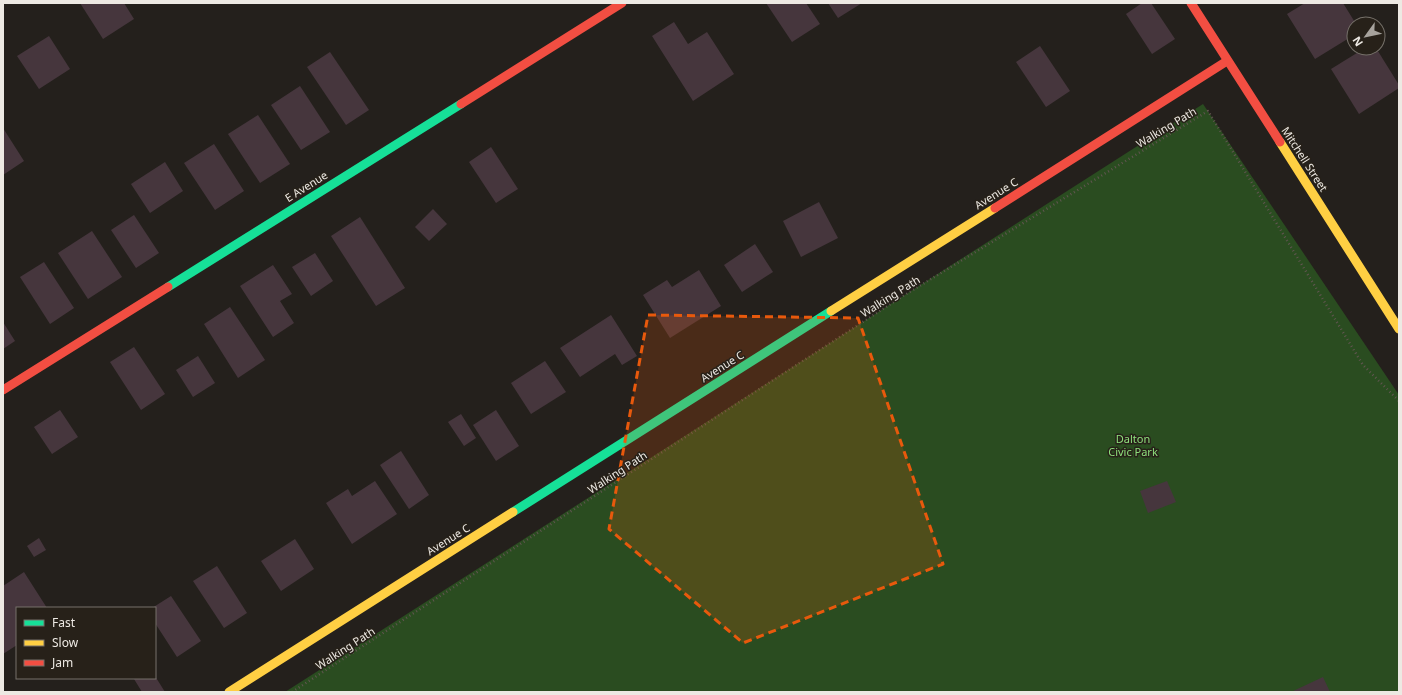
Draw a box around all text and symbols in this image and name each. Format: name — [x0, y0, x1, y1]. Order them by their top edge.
north arrow — [1346, 16, 1386, 56]
text: N — [1348, 34, 1366, 50]
street label: Walking Path — [1133, 103, 1199, 151]
street label: Mitchell Street — [1278, 124, 1332, 194]
street label: E Avenue — [282, 167, 330, 205]
street label: Avenue C — [971, 174, 1021, 212]
street label: Walking Path — [857, 272, 923, 320]
street label: Avenue C — [697, 347, 747, 385]
park label: Dalton Civic Park — [1108, 431, 1158, 459]
street label: Walking Path — [585, 447, 649, 497]
street label: Avenue C — [423, 520, 473, 558]
legend — [16, 607, 156, 679]
text: Fast — [52, 614, 76, 631]
street label: Walking Path — [313, 623, 377, 673]
text: Slow — [52, 634, 79, 651]
text: Jam — [51, 654, 73, 671]

